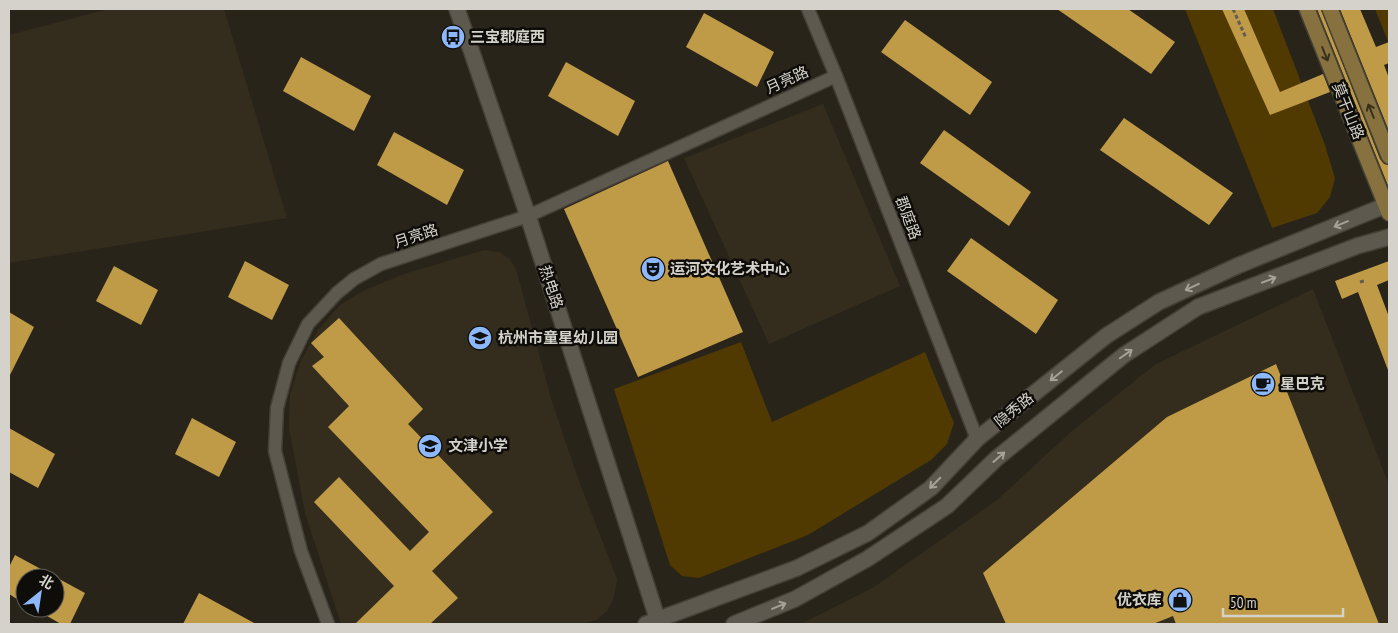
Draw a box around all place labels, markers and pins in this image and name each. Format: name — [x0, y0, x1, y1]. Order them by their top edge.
bus stop icon: 三宝郡庭西 — [440, 24, 466, 50]
place label: 三宝郡庭西 — [470, 27, 545, 46]
theatre icon: 运河文化艺术中心 — [640, 256, 666, 282]
place label: 运河文化艺术中心 — [670, 259, 790, 278]
school or university icon: 杭州市童星幼儿园 — [467, 325, 493, 351]
place label: 杭州市童星幼儿园 — [498, 328, 618, 347]
cafe icon: 星巴克 — [1250, 371, 1276, 397]
place label: 星巴克 — [1280, 374, 1325, 393]
school or university icon: 文津小学 — [417, 433, 443, 459]
place label: 文津小学 — [448, 436, 508, 455]
shop icon: 优衣库 — [1167, 587, 1193, 613]
place label: 优衣库 — [1117, 590, 1162, 609]

